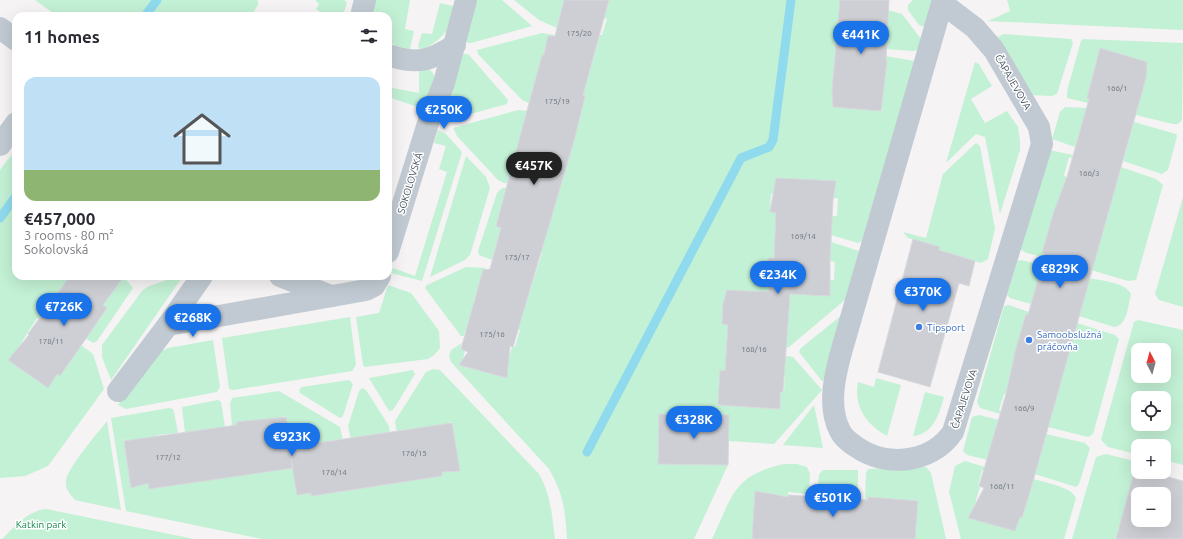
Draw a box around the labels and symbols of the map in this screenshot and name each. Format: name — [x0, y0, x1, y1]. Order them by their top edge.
pin: €441K — [833, 21, 889, 55]
house number: 175/20 — [566, 29, 592, 38]
street label: ČAPAJEVOVA — [993, 52, 1034, 112]
house number: 166/1 — [1107, 84, 1128, 93]
pin: €250K — [416, 96, 472, 130]
house number: 175/19 — [544, 97, 570, 106]
street label: SOKOLOVSKÁ — [395, 150, 425, 215]
pin: €457K — [506, 152, 562, 186]
house number: 166/3 — [1079, 169, 1100, 178]
house number: 169/14 — [790, 232, 816, 241]
house number: 175/17 — [504, 253, 530, 262]
pin: €829K — [1032, 255, 1088, 289]
pin: €234K — [750, 261, 806, 295]
pin: €370K — [895, 278, 951, 312]
pin: €726K — [36, 293, 92, 327]
pin: €268K — [165, 304, 221, 338]
marker: Tipsport — [914, 322, 924, 332]
place label: Tipsport — [927, 322, 965, 333]
place label: Samoobslužná práčovňa — [1037, 329, 1102, 352]
house number: 175/16 — [479, 330, 505, 339]
marker: Samoobslužná práčovňa — [1024, 335, 1034, 345]
house number: 178/11 — [38, 337, 64, 346]
north arrow — [1131, 343, 1171, 383]
house number: 168/16 — [741, 345, 767, 354]
street label: ČAPAJEVOVA — [948, 367, 979, 430]
house number: 166/9 — [1014, 404, 1035, 413]
pin: €328K — [666, 406, 722, 440]
pin: €923K — [264, 423, 320, 457]
house number: 176/15 — [401, 449, 427, 458]
house number: 177/12 — [155, 453, 181, 462]
house number: 176/14 — [321, 468, 347, 477]
house number: 166/11 — [989, 482, 1015, 491]
pin: €501K — [805, 484, 861, 518]
park label: Katkin park — [16, 519, 66, 530]

